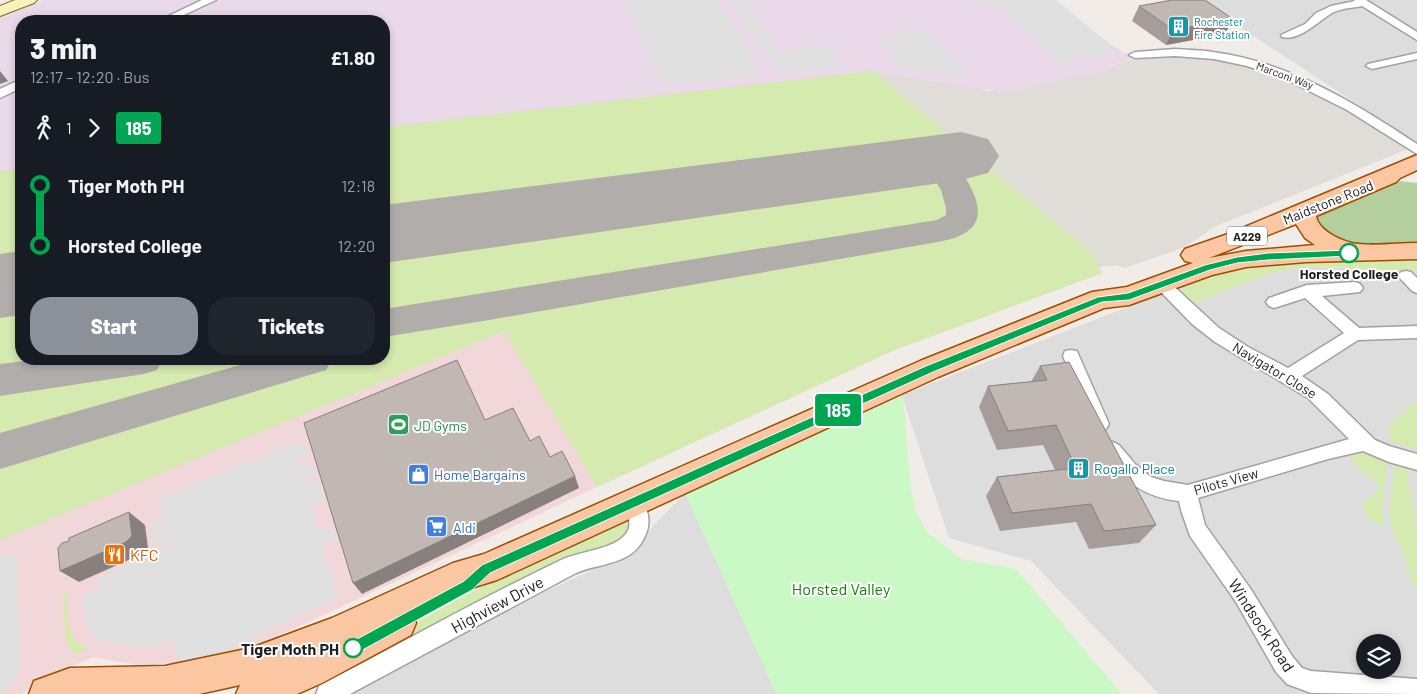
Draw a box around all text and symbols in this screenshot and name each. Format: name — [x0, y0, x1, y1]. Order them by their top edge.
building icon: Rochester Fire Station — [1166, 15, 1190, 39]
place label: Rochester Fire Station — [1194, 15, 1250, 41]
text: 3 min — [30, 31, 97, 65]
text: £1.80 — [330, 46, 375, 69]
street label: Marconi Way — [1255, 59, 1315, 91]
text: 12:17 – 12:20 · Bus — [30, 67, 149, 86]
icon: walk — [30, 114, 58, 142]
icon: forward — [80, 114, 108, 142]
text: 185 — [126, 117, 151, 139]
text: 1 — [66, 118, 72, 137]
text: Tiger Moth PH — [68, 174, 184, 197]
text: 12:18 — [341, 176, 375, 195]
street label: Maidstone Road — [1280, 176, 1376, 228]
road number: A229 — [1227, 227, 1267, 246]
text: Horsted College — [68, 234, 202, 257]
text: 12:20 — [338, 236, 375, 255]
marker: Horsted College — [1339, 243, 1359, 263]
place label: Horsted College — [1300, 265, 1399, 282]
button: Start — [30, 297, 198, 355]
button: Tickets — [208, 297, 375, 355]
street label: Navigator Close — [1230, 338, 1320, 402]
line badge: 185 — [809, 394, 867, 426]
text: 185 — [825, 399, 851, 421]
sports icon: JD Gyms — [386, 413, 410, 437]
place label: JD Gyms — [414, 417, 467, 434]
building icon: Rogallo Place — [1066, 456, 1090, 480]
place label: Rogallo Place — [1094, 460, 1175, 477]
shop icon: Home Bargains — [406, 462, 430, 486]
street label: Pilots View — [1192, 464, 1260, 498]
place label: Home Bargains — [434, 466, 526, 483]
supermarket icon: Aldi — [425, 515, 449, 539]
place label: Aldi — [453, 519, 476, 536]
restaurant icon: KFC — [102, 542, 126, 566]
place label: KFC — [130, 545, 159, 564]
street label: Highview Drive — [448, 572, 546, 636]
street label: Windsock Road — [1225, 575, 1299, 675]
park label: Horsted Valley — [792, 579, 891, 598]
map controls — [1356, 634, 1401, 679]
button: layers — [1356, 634, 1401, 679]
marker: Tiger Moth PH — [343, 638, 363, 658]
place label: Tiger Moth PH — [241, 639, 339, 658]

